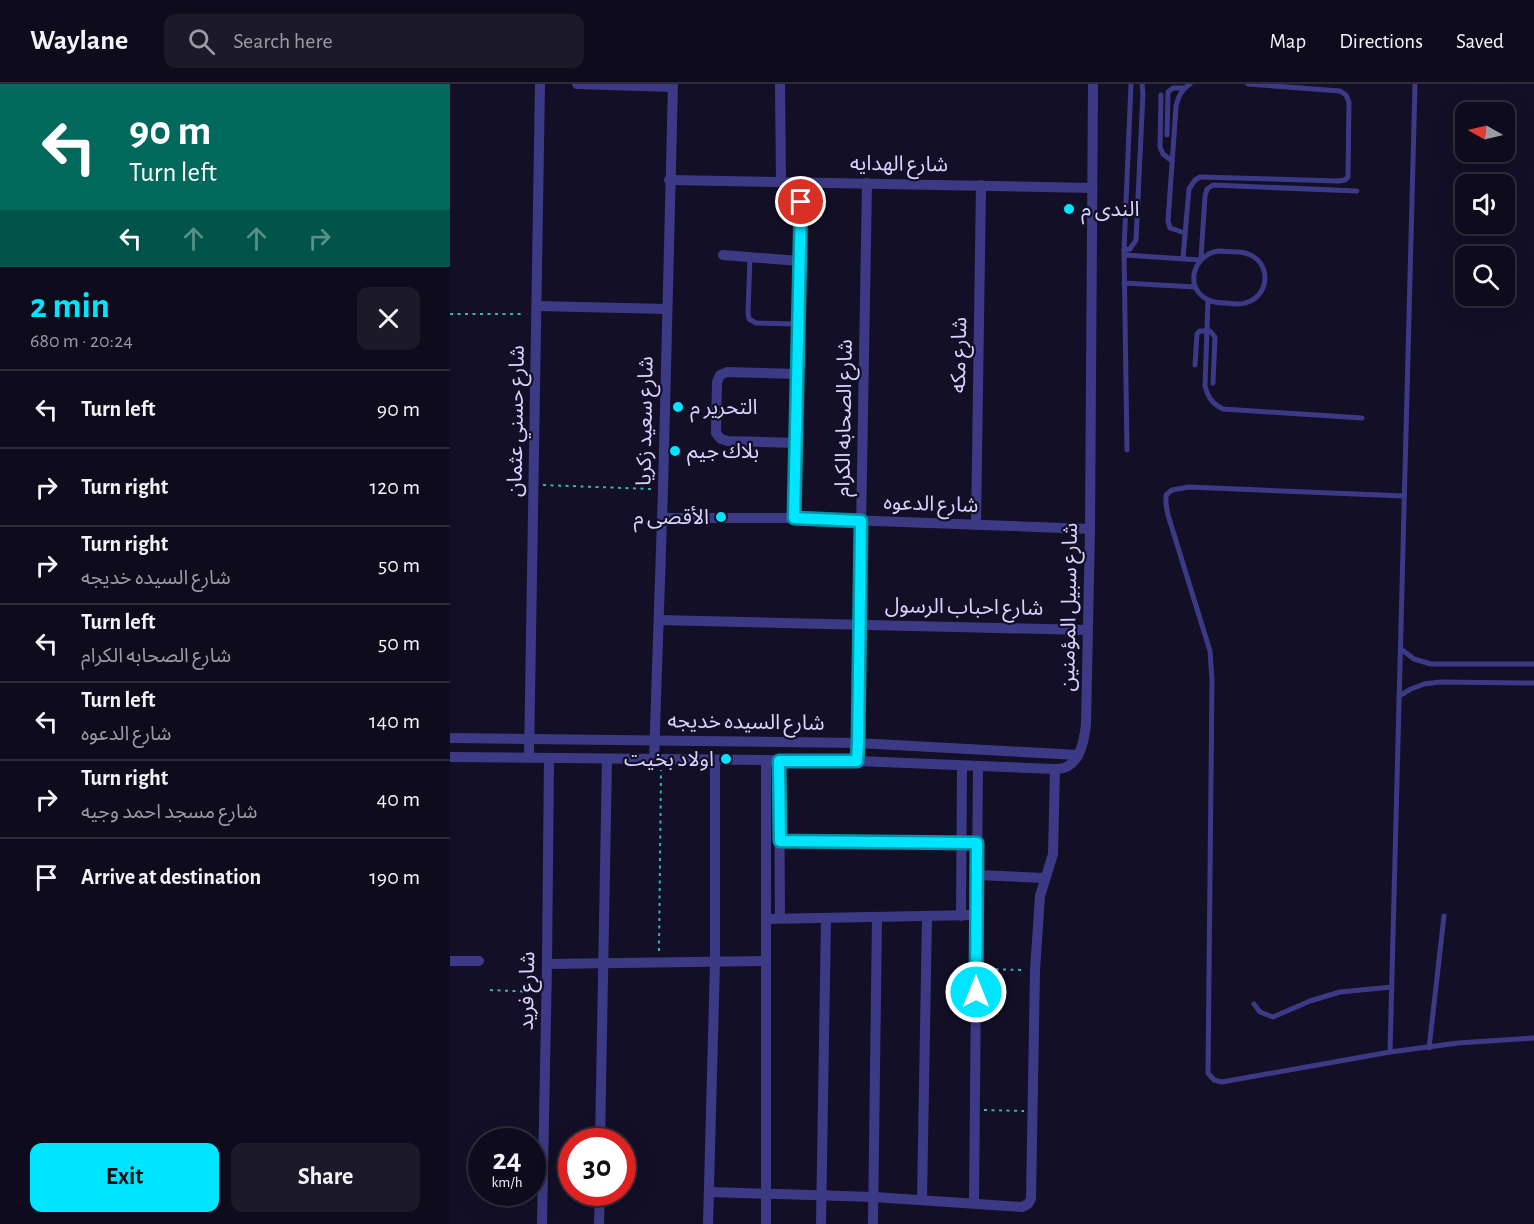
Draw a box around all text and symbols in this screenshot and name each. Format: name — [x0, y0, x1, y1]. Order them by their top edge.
search box — [164, 14, 584, 68]
icon: search — [185, 25, 218, 58]
text: Waylane — [30, 27, 128, 55]
text: Search here — [233, 30, 333, 52]
text: Map — [1270, 31, 1306, 52]
text: Directions — [1339, 31, 1423, 52]
text: Saved — [1456, 31, 1504, 52]
north arrow — [1455, 102, 1515, 162]
map controls — [1455, 102, 1515, 306]
icon: left — [30, 108, 108, 186]
text: 90 m — [129, 110, 211, 152]
street label: شارع الهدايه — [850, 153, 948, 179]
text: Turn left — [129, 159, 217, 186]
button: sound — [1455, 174, 1515, 234]
pin — [775, 176, 826, 227]
icon: arrive — [784, 185, 817, 218]
place label: الندى م — [1081, 199, 1139, 225]
marker: الندى م — [1062, 202, 1076, 216]
icon: left — [114, 222, 147, 255]
icon: ahead — [177, 222, 210, 255]
icon: ahead — [240, 222, 273, 255]
icon: right — [303, 222, 336, 255]
button: search — [1455, 246, 1515, 306]
button: close — [357, 287, 420, 350]
text: 2 min — [30, 288, 110, 324]
street label: شارع مكه — [948, 317, 974, 393]
text: 680 m · 20:24 — [30, 331, 133, 351]
street label: شارع الصحابه الكرام — [832, 339, 861, 497]
street label: شارع حسني عثمان — [504, 345, 533, 497]
street label: شارع سعيد زكريا — [633, 356, 661, 486]
icon: left — [30, 393, 63, 426]
place label: التحرير م — [690, 397, 758, 423]
text: Turn left — [81, 398, 155, 420]
text: 90 m — [377, 398, 420, 420]
marker: التحرير م — [671, 400, 685, 414]
place label: بلاك جيم — [687, 441, 759, 466]
marker: بلاك جيم — [668, 444, 682, 458]
icon: right — [30, 471, 63, 504]
text: Turn right — [81, 476, 168, 498]
text: 120 m — [370, 476, 420, 498]
street label: شارع الدعوه — [883, 492, 979, 520]
place label: الأقصى م — [633, 506, 709, 533]
marker: الأقصى م — [714, 510, 728, 524]
street label: شارع سبيل المؤمنين — [1057, 523, 1085, 692]
text: Turn right — [81, 533, 168, 555]
icon: right — [30, 549, 63, 582]
text: 50 m — [378, 554, 420, 576]
text: شارع السيده خديجه — [81, 568, 231, 588]
street label: شارع احباب الرسول — [885, 595, 1043, 623]
text: Turn left — [81, 611, 155, 633]
icon: left — [30, 627, 63, 660]
text: 50 m — [378, 632, 420, 654]
text: شارع الصحابه الكرام — [81, 646, 231, 666]
text: Turn left — [81, 689, 155, 711]
icon: left — [30, 705, 63, 738]
text: 140 m — [369, 710, 420, 732]
street label: شارع السيده خديجه — [667, 710, 825, 738]
text: شارع الدعوه — [81, 724, 171, 744]
place label: اولاد بخيت — [624, 749, 714, 771]
marker: اولاد بخيت — [719, 752, 733, 766]
text: Turn right — [81, 767, 168, 789]
icon: right — [30, 783, 63, 816]
text: 40 m — [377, 788, 420, 810]
text: شارع مسجد احمد وجيه — [81, 802, 257, 822]
icon: arrive — [30, 861, 63, 894]
text: Arrive at destination — [81, 866, 261, 888]
text: 190 m — [369, 866, 420, 888]
street label: شارع فريد — [516, 951, 542, 1031]
position arrow — [944, 960, 1008, 1024]
speed limit sign: 30 — [558, 1128, 636, 1206]
button: Exit — [30, 1143, 219, 1212]
button: Share — [231, 1143, 420, 1212]
text: 24 — [492, 1145, 522, 1175]
text: km/h — [492, 1175, 522, 1190]

